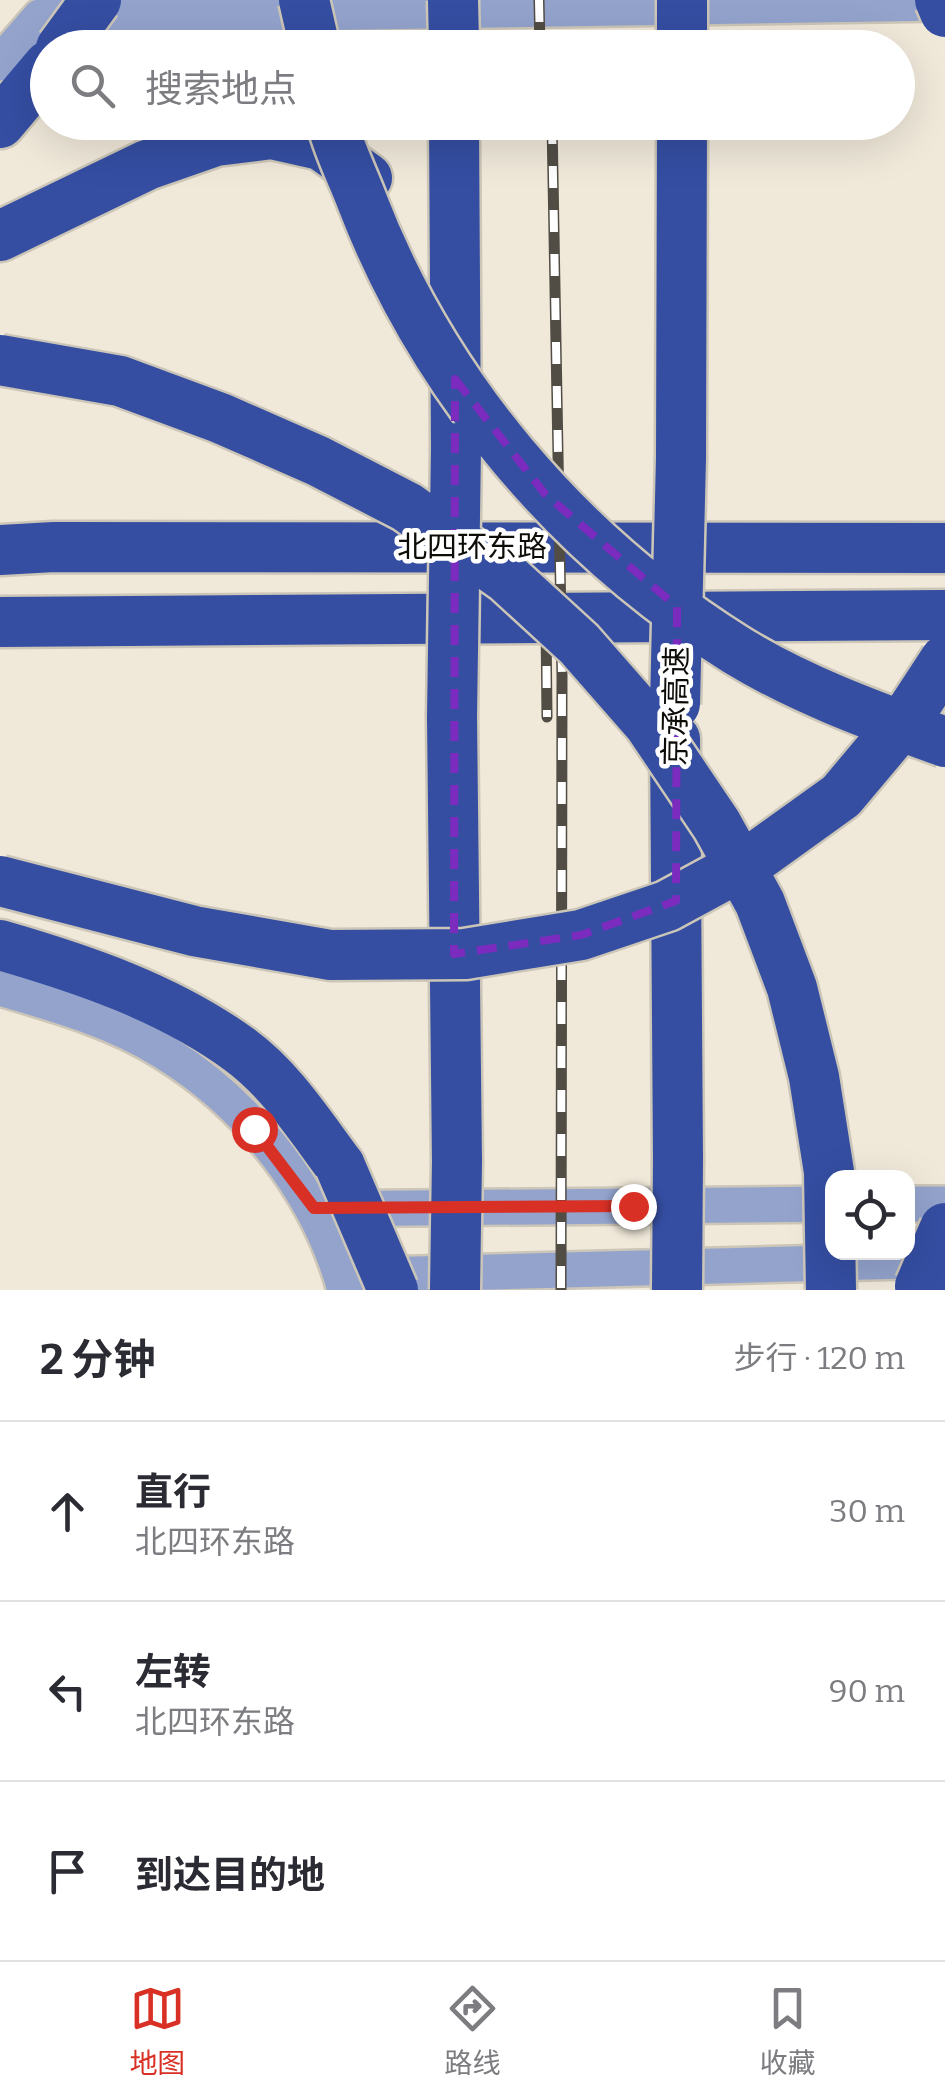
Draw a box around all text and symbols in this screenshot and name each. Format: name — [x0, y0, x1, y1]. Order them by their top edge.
search box — [30, 30, 915, 140]
icon: search — [65, 58, 120, 113]
text: 搜索地点 — [145, 66, 297, 112]
street label: 北四环东路 — [397, 529, 547, 565]
street label: 京承高速 — [657, 646, 695, 766]
route start — [232, 1107, 278, 1153]
map controls — [825, 1170, 915, 1260]
button: locate — [825, 1170, 915, 1260]
route end — [611, 1184, 657, 1230]
text: 2 分钟 — [40, 1335, 155, 1385]
text: 步行 · 120 m — [734, 1339, 905, 1377]
text: 直行 — [135, 1469, 211, 1515]
icon: ahead — [40, 1484, 95, 1539]
text: 30 m — [829, 1492, 905, 1530]
text: 北四环东路 — [135, 1523, 295, 1561]
text: 左转 — [135, 1649, 211, 1695]
icon: left — [40, 1664, 95, 1719]
text: 90 m — [829, 1672, 905, 1710]
text: 北四环东路 — [135, 1703, 295, 1741]
icon: arrive — [40, 1844, 95, 1899]
text: 到达目的地 — [135, 1852, 325, 1898]
tab: 地图 — [129, 1981, 186, 2081]
tab: 路线 — [444, 1981, 501, 2081]
tab: 收藏 — [759, 1981, 816, 2081]

